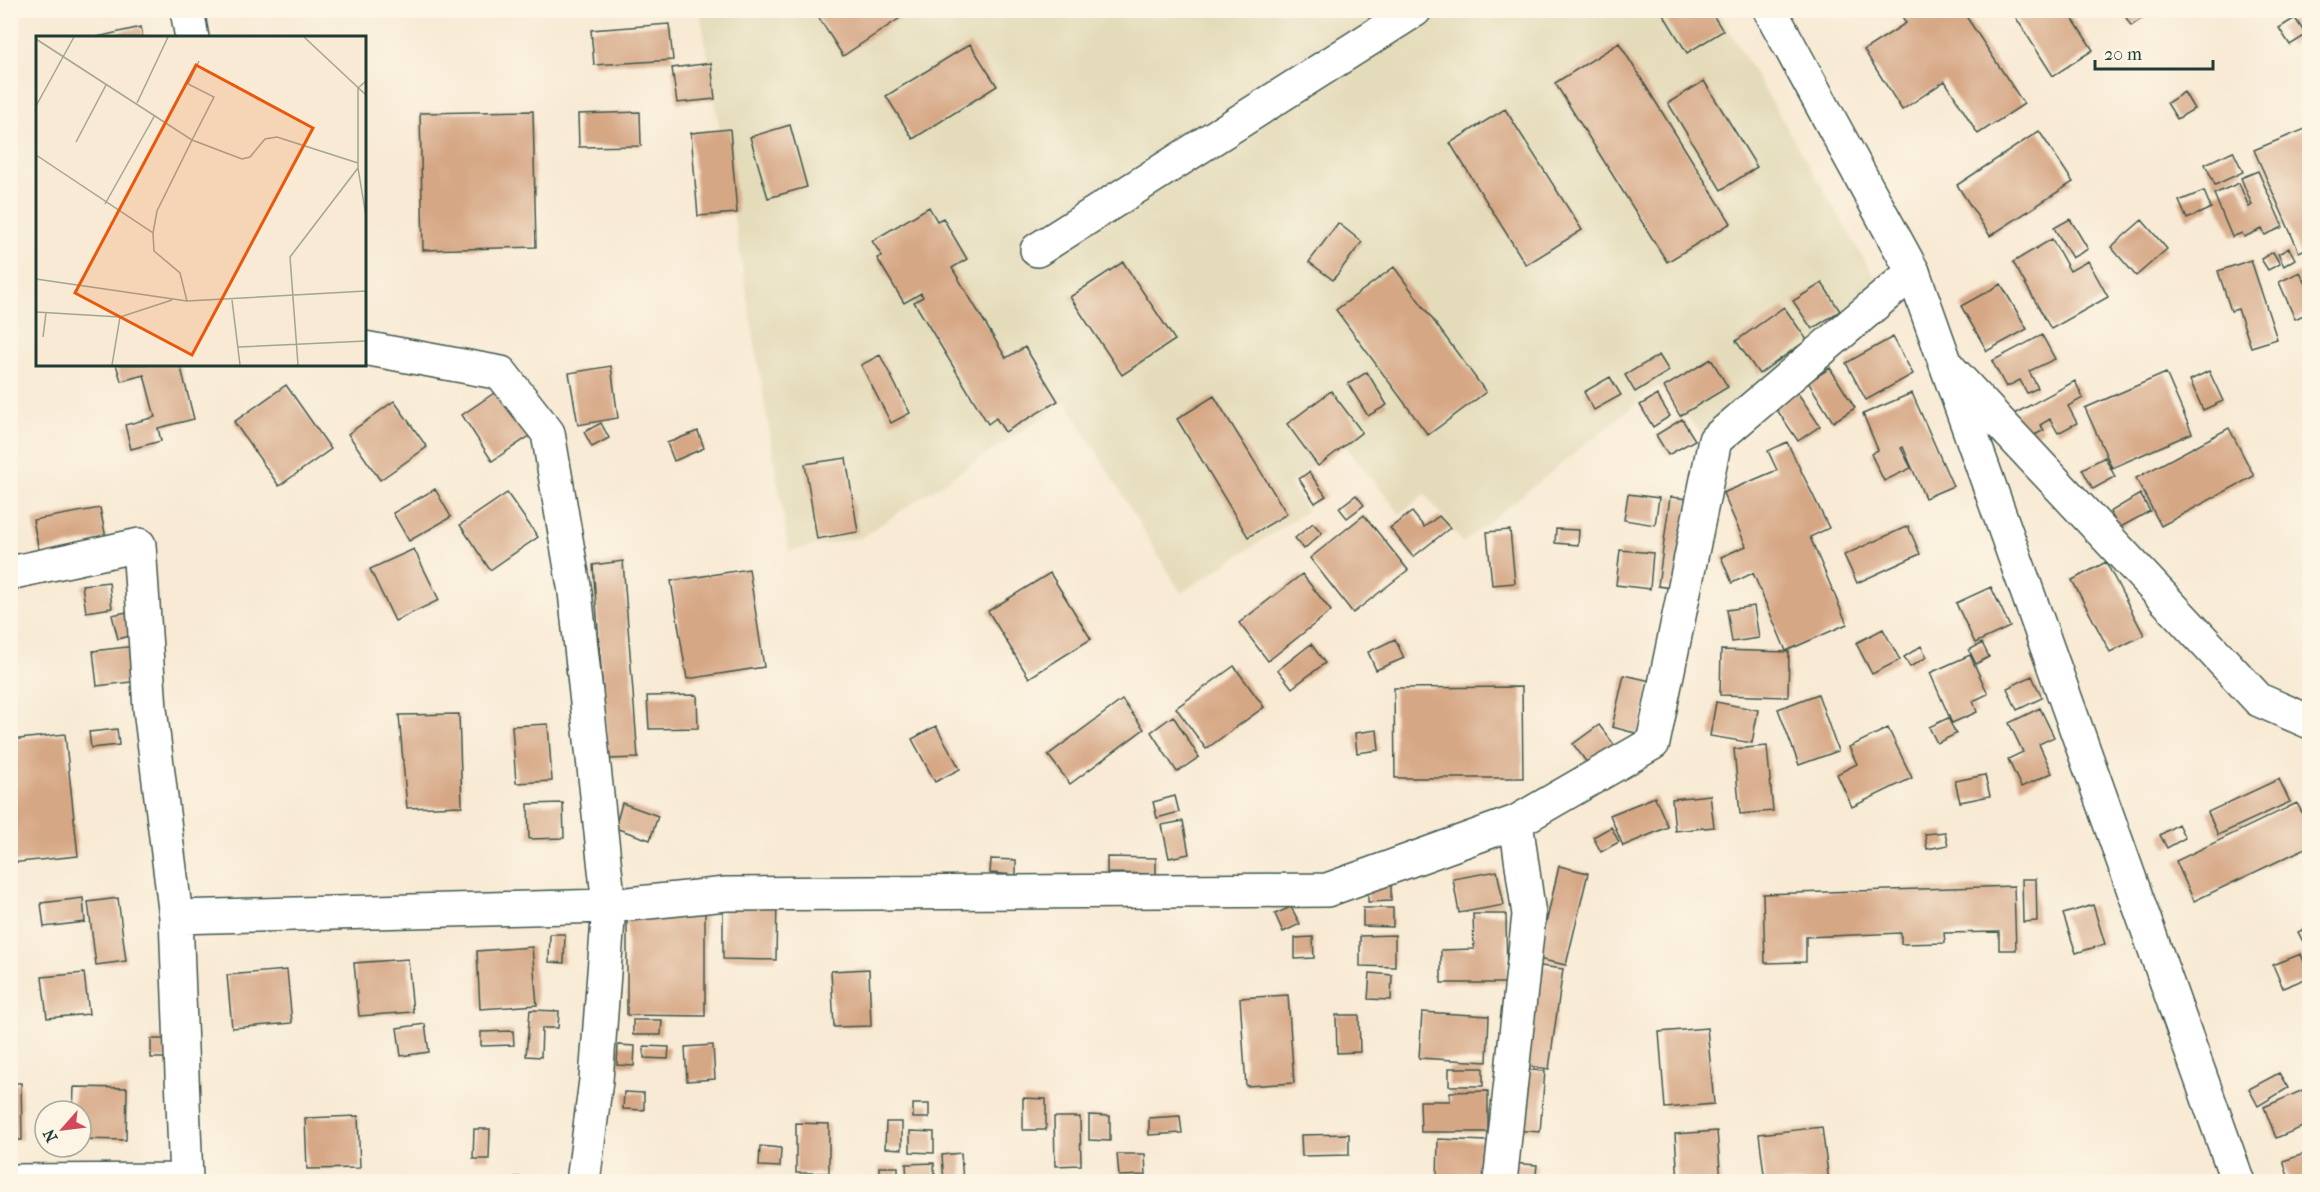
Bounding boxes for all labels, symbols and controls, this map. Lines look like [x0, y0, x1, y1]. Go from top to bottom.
scale bar [2095, 33, 2214, 71]
inset map [36, 36, 366, 366]
text: 20 m [2104, 44, 2142, 65]
north arrow [33, 1099, 93, 1159]
text: N [39, 1125, 61, 1146]

